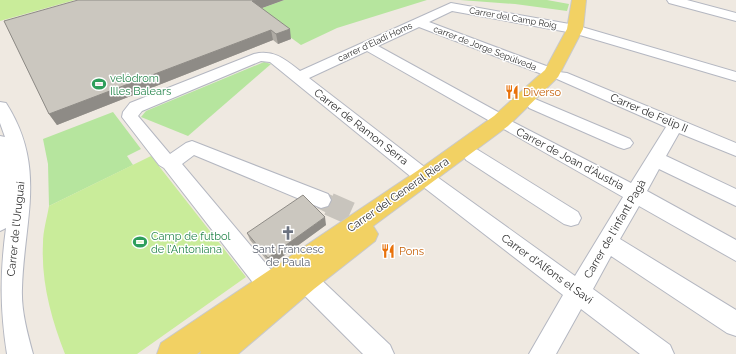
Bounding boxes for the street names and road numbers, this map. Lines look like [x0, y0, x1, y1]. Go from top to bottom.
street label: Carrer del Camp Roig [468, 5, 558, 31]
street label: carrer d'Eladi Homs [336, 20, 414, 64]
street label: carrer de Jorge Sepúlveda [432, 24, 538, 72]
street label: Carrer de Ramon Serra [311, 86, 411, 168]
street label: Carrer de Felip II [608, 91, 690, 135]
street label: Carrer de Joan d'Àustria [514, 124, 627, 193]
street label: Carrer del General Riera [345, 155, 451, 235]
street label: Carrer de l'infant Pagà [581, 177, 649, 281]
street label: Carrer de l'Uruguai [5, 181, 27, 277]
street label: Carrer d'Alfons el Savi [499, 231, 595, 307]

